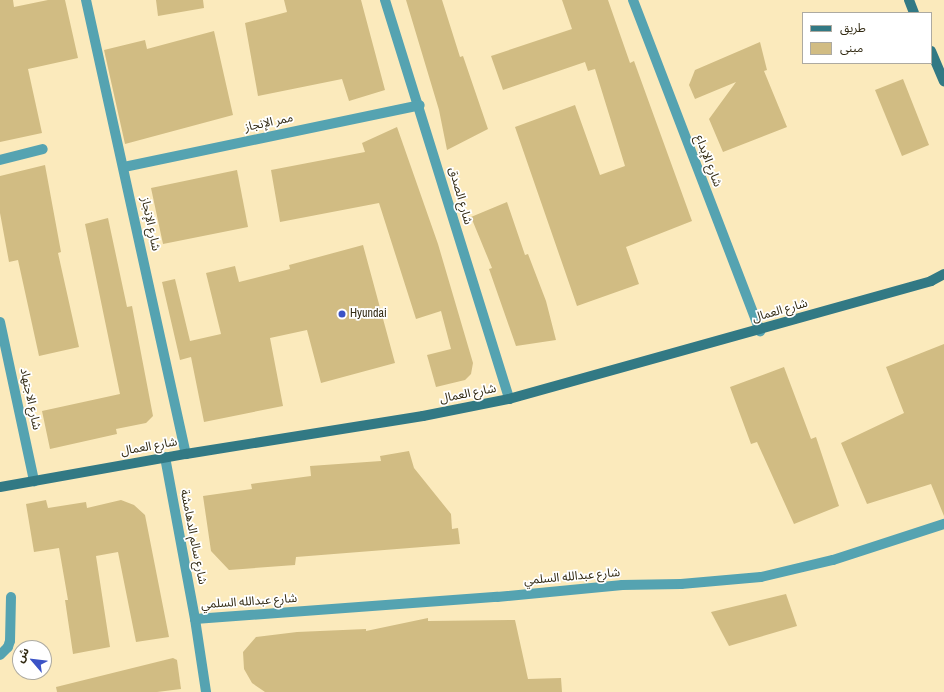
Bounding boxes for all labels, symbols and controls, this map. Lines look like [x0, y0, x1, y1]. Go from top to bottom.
legend [802, 12, 932, 64]
text: طريق [840, 20, 866, 36]
text: مبنى [840, 40, 863, 56]
street label: ممر الإنجاز [243, 111, 295, 135]
street label: شارع الإبداع [692, 133, 724, 189]
street label: شارع الصدق [445, 166, 475, 226]
street label: شارع الإنجاز [137, 196, 163, 252]
street label: شارع العمال [751, 296, 809, 326]
place label: Hyundai [350, 307, 387, 321]
marker: Hyundai [337, 309, 347, 319]
street label: شارع الاجتهاد [16, 367, 44, 431]
street label: شارع العمال [439, 381, 497, 407]
street label: شارع العمال [120, 435, 178, 459]
street label: شارع سالم الدهامشة [177, 488, 209, 586]
street label: شارع عبدالله السلمي [523, 566, 621, 588]
street label: شارع عبدالله السلمي [200, 591, 298, 613]
north arrow [12, 640, 52, 680]
text: ش [13, 645, 32, 665]

